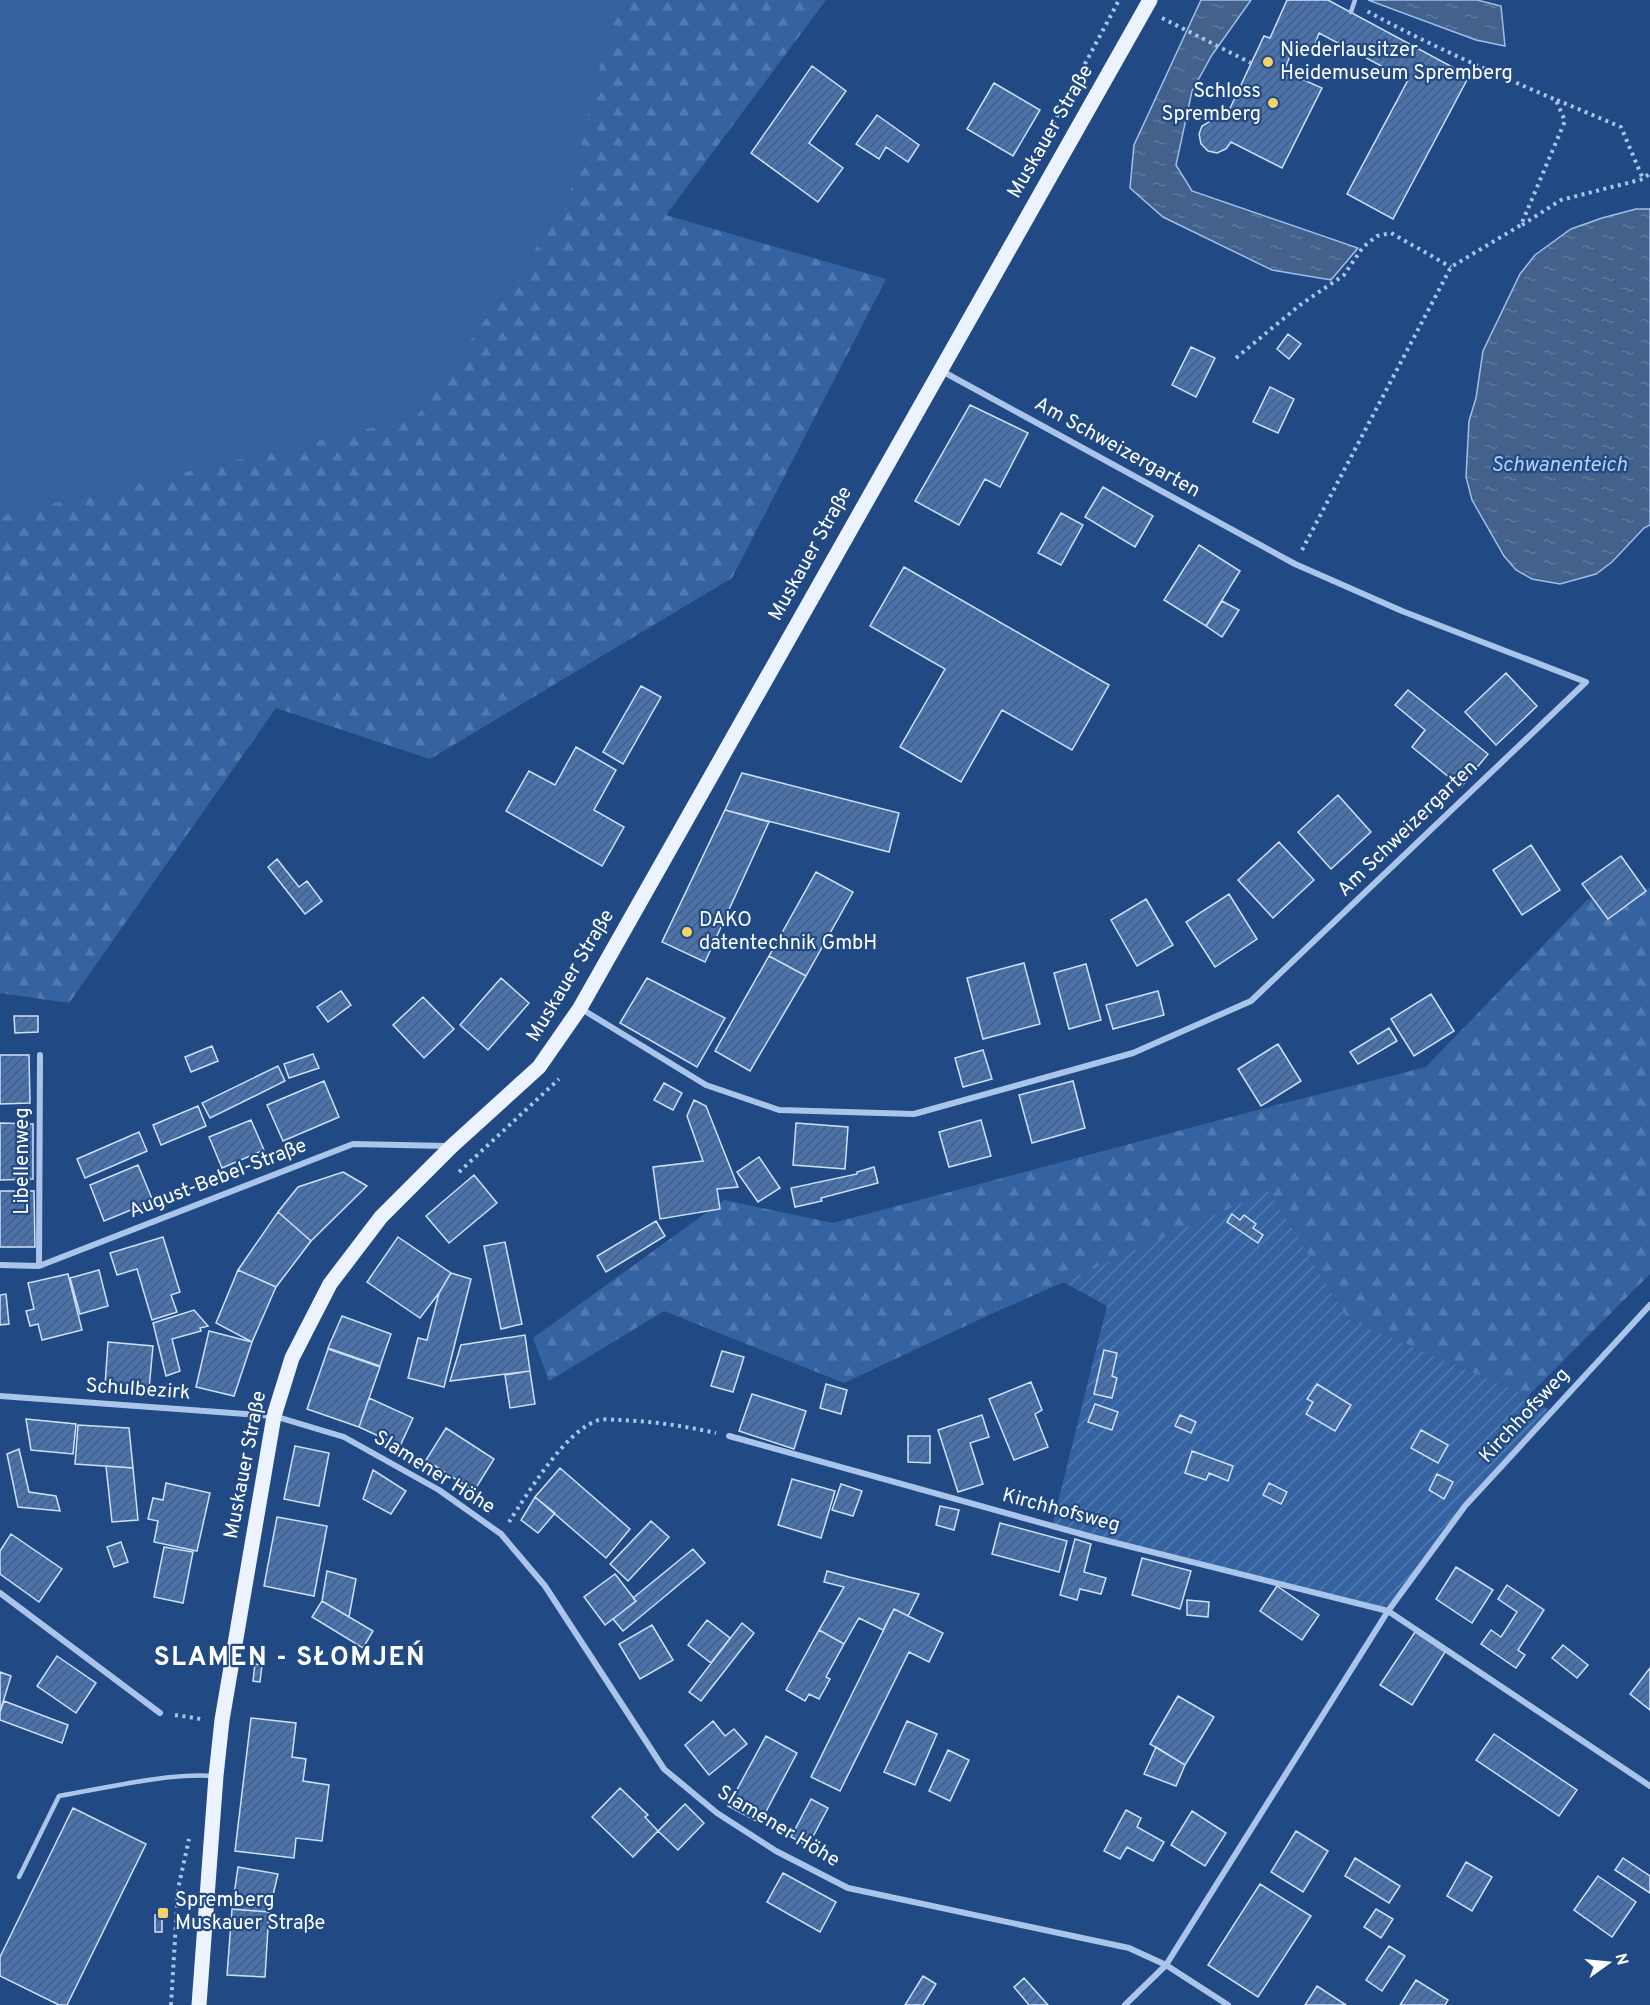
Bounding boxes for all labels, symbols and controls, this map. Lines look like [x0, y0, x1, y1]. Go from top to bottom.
place label: Niederlausitzer Heidemuseum Spremberg [1280, 38, 1513, 87]
marker: Niederlausitzer Heidemuseum Spremberg [1261, 55, 1275, 69]
street label: Muskauer Straße [1002, 60, 1100, 204]
place label: Schloss Spremberg [1162, 79, 1261, 128]
marker: Schloss Spremberg [1266, 96, 1280, 110]
street label: Am Schweizergarten [1029, 392, 1205, 504]
water label: Schwanenteich [1491, 452, 1628, 479]
street label: Muskauer Straße [763, 482, 859, 626]
street label: Am Schweizergarten [1332, 755, 1484, 903]
street label: Muskauer Straße [521, 905, 621, 1047]
place label: DAKO datentechnik GmbH [699, 908, 877, 957]
marker: DAKO datentechnik GmbH [680, 925, 694, 939]
street label: Libellenweg [10, 1107, 36, 1215]
street label: August-Bebel-Straße [125, 1133, 311, 1225]
street label: Kirchhofsweg [1474, 1363, 1576, 1469]
street label: Schulbezirk [85, 1373, 191, 1407]
street label: Muskauer Straße [219, 1389, 273, 1541]
street label: Slamener Höhe [368, 1425, 500, 1521]
street label: Kirchhofsweg [999, 1483, 1123, 1539]
district label: SLAMEN - SŁOMJEŃ [154, 1640, 426, 1675]
street label: Slamener Höhe [712, 1780, 844, 1874]
place label: Spremberg Muskauer Straße [175, 1888, 325, 1937]
marker: Spremberg Muskauer Straße [156, 1906, 170, 1920]
north arrow [1578, 1933, 1638, 1993]
text: N [1609, 1951, 1632, 1968]

